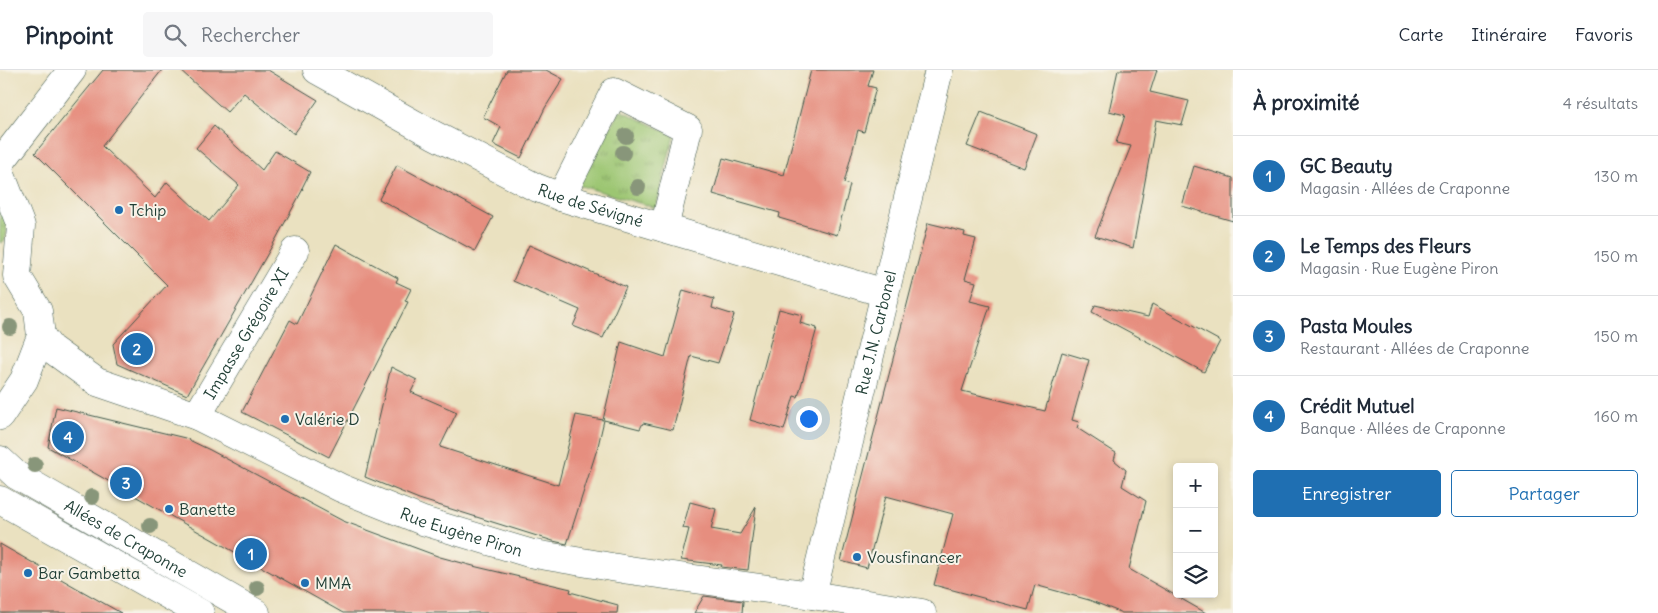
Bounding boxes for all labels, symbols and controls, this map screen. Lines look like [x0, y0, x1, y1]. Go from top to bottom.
search box [143, 12, 493, 57]
text: Pinpoint [25, 20, 113, 50]
icon: search [161, 21, 189, 49]
text: Rechercher [201, 23, 300, 47]
text: Carte [1398, 23, 1443, 46]
text: Itinéraire [1471, 23, 1547, 46]
text: Favoris [1575, 23, 1633, 46]
text: À proximité [1253, 89, 1360, 116]
text: 4 résultats [1563, 93, 1638, 113]
text: GC Beauty [1300, 154, 1392, 178]
text: 1 [1266, 166, 1272, 186]
text: 130 m [1594, 166, 1638, 186]
text: Magasin · Allées de Craponne [1300, 178, 1510, 198]
street label: Rue de Sévigné [535, 179, 646, 231]
place label: Tchip [129, 200, 166, 220]
marker: Tchip [113, 204, 125, 216]
text: Le Temps des Fleurs [1300, 234, 1471, 258]
text: 2 [1265, 246, 1273, 266]
text: 150 m [1594, 246, 1638, 266]
text: Magasin · Rue Eugène Piron [1300, 258, 1499, 278]
street label: Impasse Grégoire XI [199, 264, 293, 403]
street label: Rue J.N. Carbonel [851, 269, 900, 397]
text: Pasta Moules [1300, 314, 1412, 338]
text: 3 [1264, 326, 1274, 346]
text: 150 m [1594, 326, 1638, 346]
pin: 2 [121, 330, 153, 368]
text: Restaurant · Allées de Craponne [1300, 338, 1529, 358]
text: Crédit Mutuel [1300, 394, 1414, 418]
your location [796, 406, 822, 432]
text: 4 [1264, 406, 1274, 426]
text: 160 m [1594, 406, 1638, 426]
place label: Valérie D [295, 409, 360, 429]
marker: Valérie D [279, 413, 291, 425]
pin: 4 [52, 418, 84, 456]
text: Banque · Allées de Craponne [1300, 418, 1506, 438]
map controls [1173, 463, 1218, 598]
button: + [1173, 463, 1218, 508]
pin: 3 [110, 464, 142, 502]
button: Enregistrer [1253, 470, 1441, 517]
button: Partager [1451, 470, 1638, 517]
street label: Allées de Craponne [61, 495, 191, 582]
place label: Banette [179, 499, 236, 519]
marker: Banette [163, 503, 175, 515]
street label: Rue Eugène Piron [397, 503, 525, 561]
button: − [1173, 508, 1218, 553]
pin: 1 [235, 535, 267, 573]
place label: Vousfinancer [867, 547, 962, 567]
marker: Vousfinancer [851, 551, 863, 563]
button: layers [1173, 553, 1218, 598]
place label: Bar Gambetta [38, 563, 140, 583]
marker: Bar Gambetta [22, 567, 34, 579]
place label: MMA [315, 573, 351, 593]
marker: MMA [299, 577, 311, 589]

